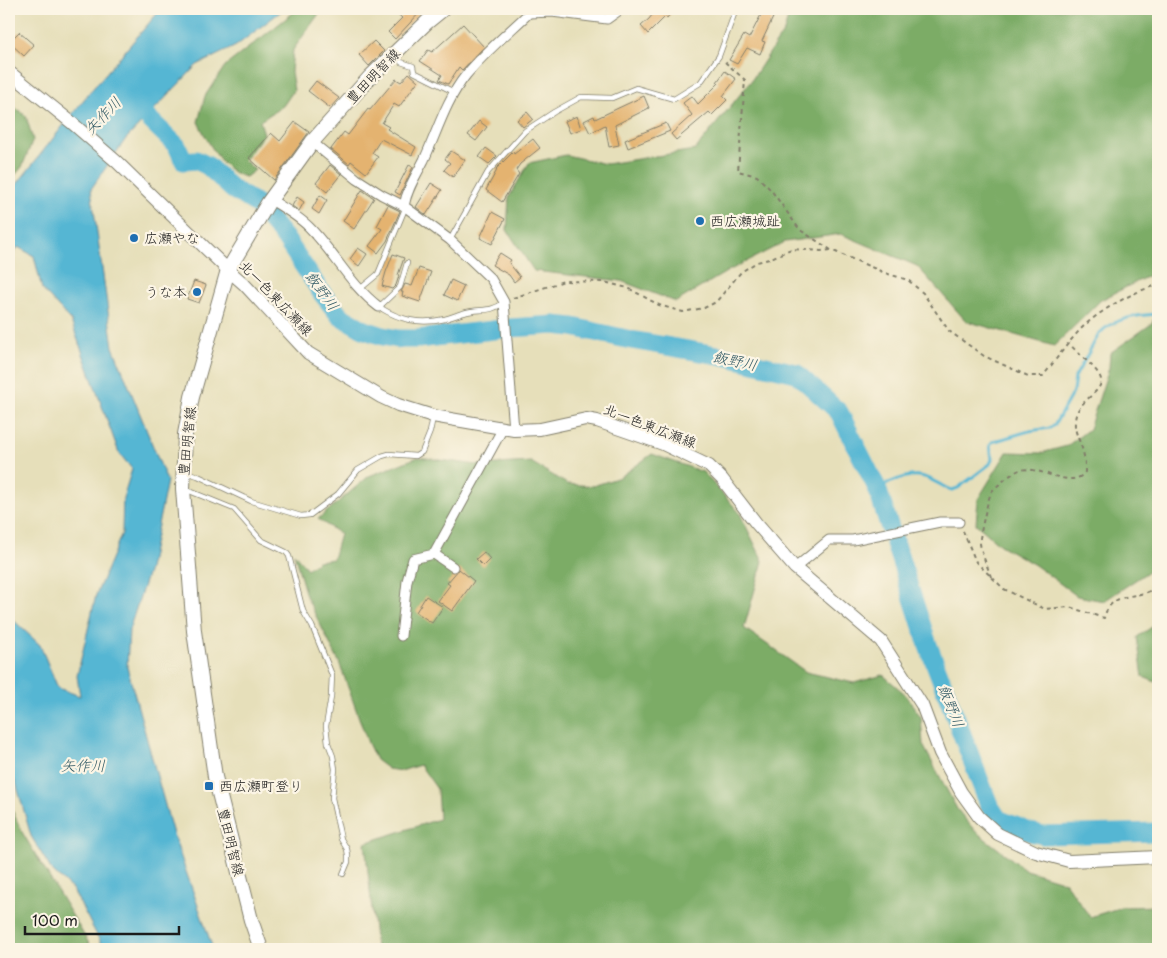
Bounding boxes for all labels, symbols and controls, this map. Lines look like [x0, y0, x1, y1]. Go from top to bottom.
street label: 豊田明智線 [341, 43, 405, 108]
water label: 矢作川 [78, 91, 126, 139]
place label: 西広瀬城趾 [710, 210, 780, 231]
marker: 西広瀬城趾 [694, 215, 706, 227]
place label: 広瀬やな [144, 227, 200, 248]
marker: 広瀬やな [128, 232, 140, 244]
street label: 北一色東広瀬線 [235, 255, 318, 340]
water label: 飯野川 [301, 265, 346, 315]
place label: うな本 [145, 281, 187, 302]
marker: うな本 [191, 286, 203, 298]
water label: 飯野川 [711, 344, 760, 375]
street label: 北一色東広瀬線 [601, 398, 700, 453]
street label: 豊田明智線 [172, 405, 201, 477]
water label: 飯野川 [934, 680, 971, 731]
water label: 矢作川 [60, 753, 106, 776]
place label: 西広瀬町登り [219, 775, 303, 796]
marker: 西広瀬町登り [203, 780, 215, 792]
street label: 豊田明智線 [213, 805, 250, 878]
scale bar [25, 903, 179, 935]
text: 100 m [32, 908, 78, 931]

